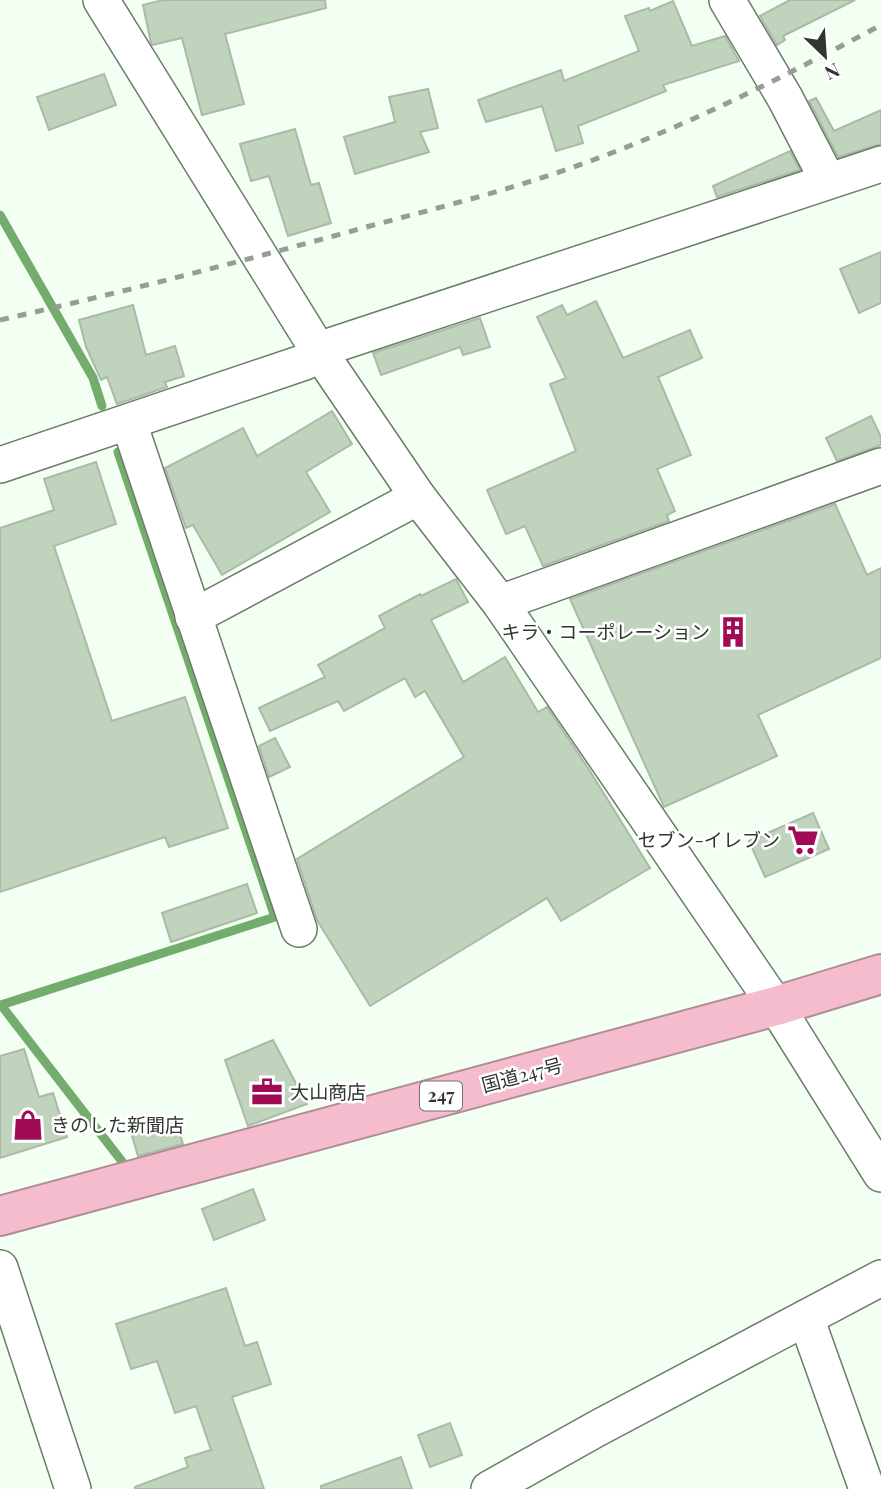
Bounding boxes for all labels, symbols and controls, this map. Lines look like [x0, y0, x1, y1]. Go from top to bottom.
north arrow [790, 21, 860, 91]
text: N [821, 58, 844, 87]
building icon: キラ・コーポレーション [716, 615, 750, 649]
place label: キラ・コーポレーション [501, 618, 710, 644]
supermarket icon: セブン-イレブン [786, 823, 820, 857]
place label: セブン-イレブン [638, 826, 780, 852]
street label: 国道247号 [478, 1051, 565, 1097]
office icon: 大山商店 [250, 1075, 284, 1109]
place label: 大山商店 [290, 1078, 366, 1104]
road number: 247 [420, 1082, 462, 1111]
shop icon: きのした新聞店 [11, 1108, 45, 1142]
place label: きのした新聞店 [51, 1111, 184, 1137]

